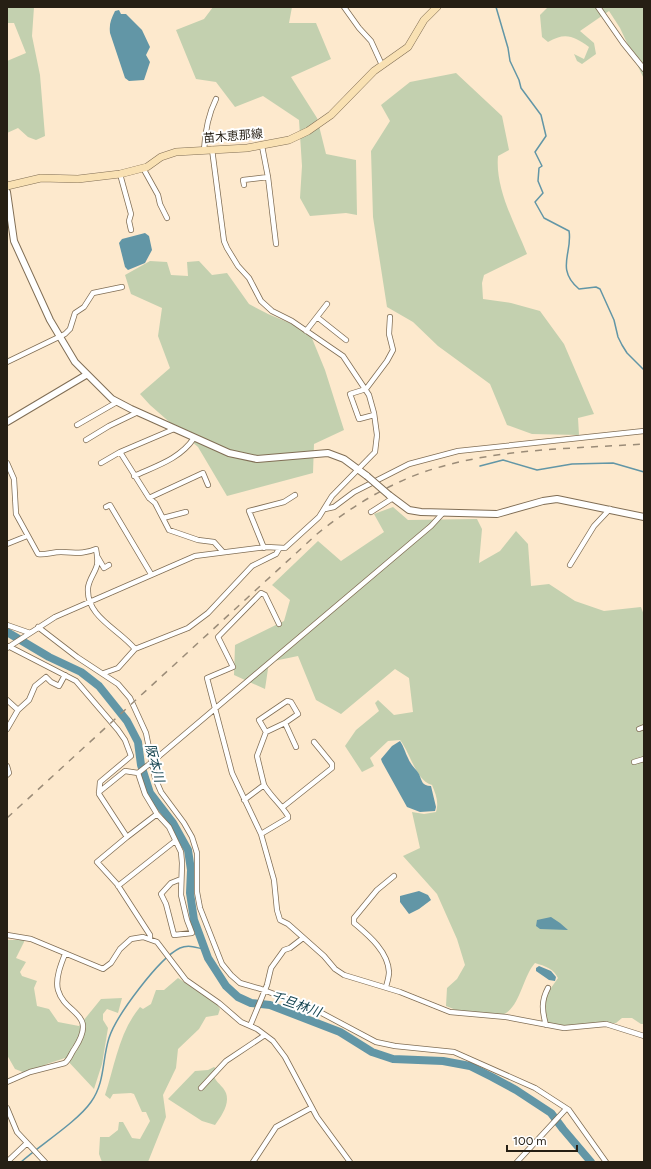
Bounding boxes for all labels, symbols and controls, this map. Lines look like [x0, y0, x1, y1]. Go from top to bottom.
street label: 苗木恵那線 [202, 126, 264, 146]
water label: 阪本川 [143, 742, 168, 786]
water label: 千旦林川 [269, 988, 325, 1020]
scale bar [507, 1127, 577, 1153]
text: 100 m [513, 1134, 547, 1148]

